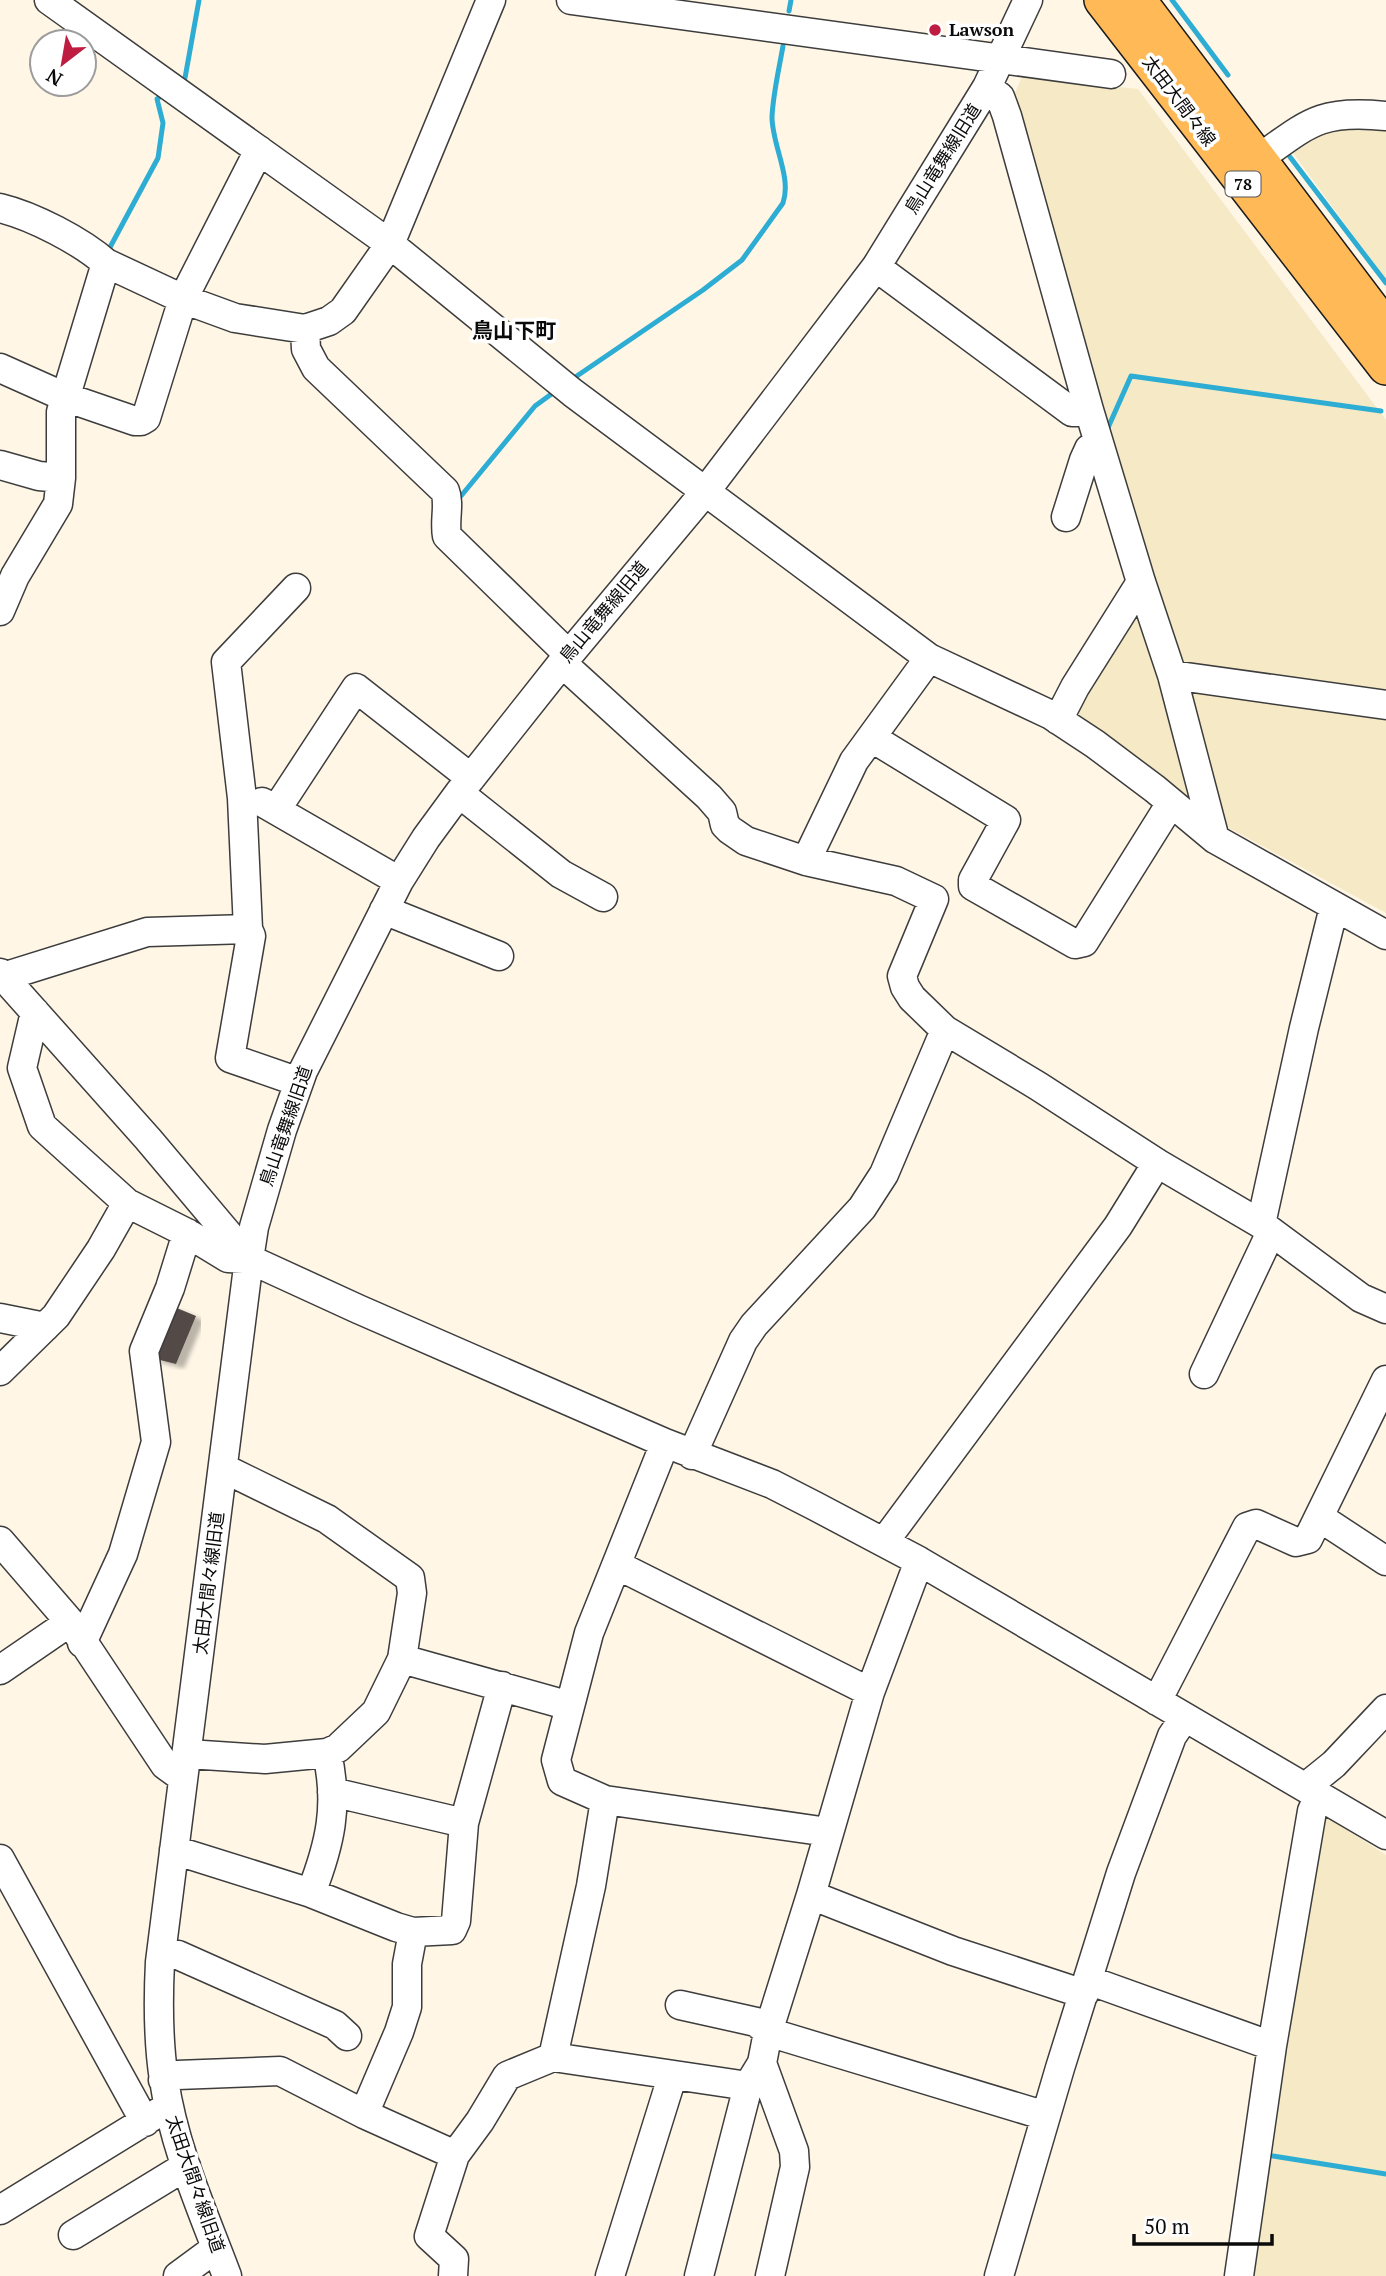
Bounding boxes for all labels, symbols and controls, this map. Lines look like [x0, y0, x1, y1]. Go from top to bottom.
place label: Lawson [949, 17, 1014, 41]
marker: Lawson [927, 22, 943, 38]
north arrow [28, 28, 98, 98]
street label: 太田大間々線 [1138, 50, 1222, 151]
text: N [41, 63, 67, 92]
street label: 鳥山竜舞線旧道 [899, 99, 986, 218]
road number: 78 [1226, 172, 1260, 196]
district label: 鳥山下町 [472, 316, 556, 344]
street label: 鳥山竜舞線旧道 [554, 555, 653, 667]
street label: 鳥山竜舞線旧道 [253, 1062, 317, 1189]
street label: 太田大間々線旧道 [187, 1510, 229, 1656]
street label: 太田大間々線旧道 [161, 2112, 231, 2256]
scale bar [1134, 2202, 1272, 2246]
text: 50 m [1144, 2212, 1190, 2240]

